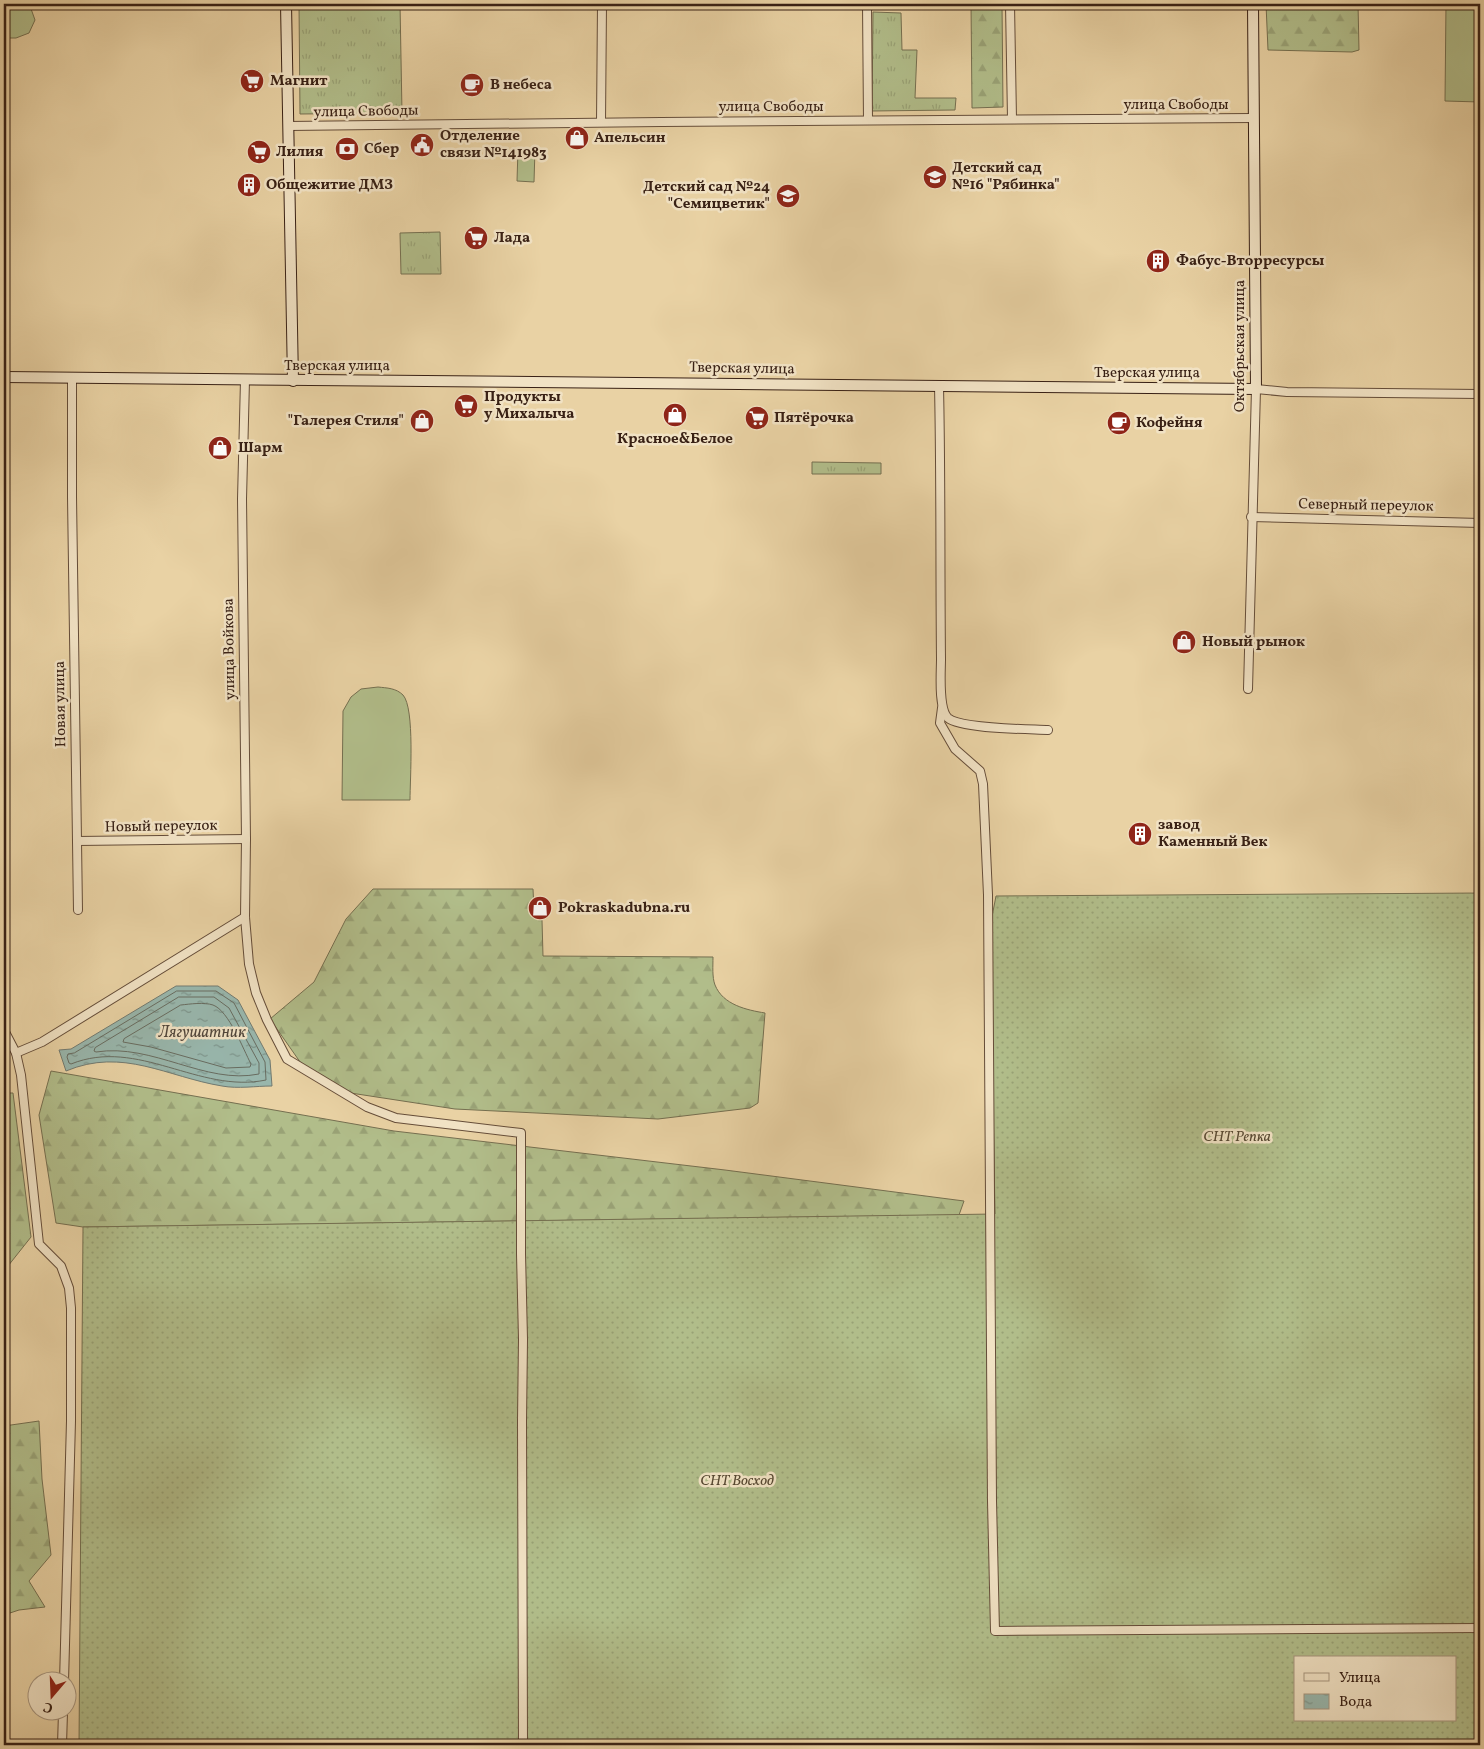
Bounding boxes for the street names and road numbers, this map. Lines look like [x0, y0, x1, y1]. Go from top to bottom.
street label: улица Свободы [1123, 95, 1229, 116]
street label: улица Свободы [718, 97, 824, 118]
street label: улица Свободы [313, 101, 419, 123]
street label: Октябрьская улица [1230, 280, 1251, 412]
street label: Тверская улица [284, 356, 390, 377]
street label: Тверская улица [689, 358, 795, 380]
street label: Тверская улица [1094, 363, 1200, 384]
street label: Северный переулок [1298, 494, 1434, 518]
street label: улица Войкова [219, 598, 241, 700]
street label: Новая улица [50, 661, 72, 747]
street label: Новый переулок [104, 816, 218, 838]

